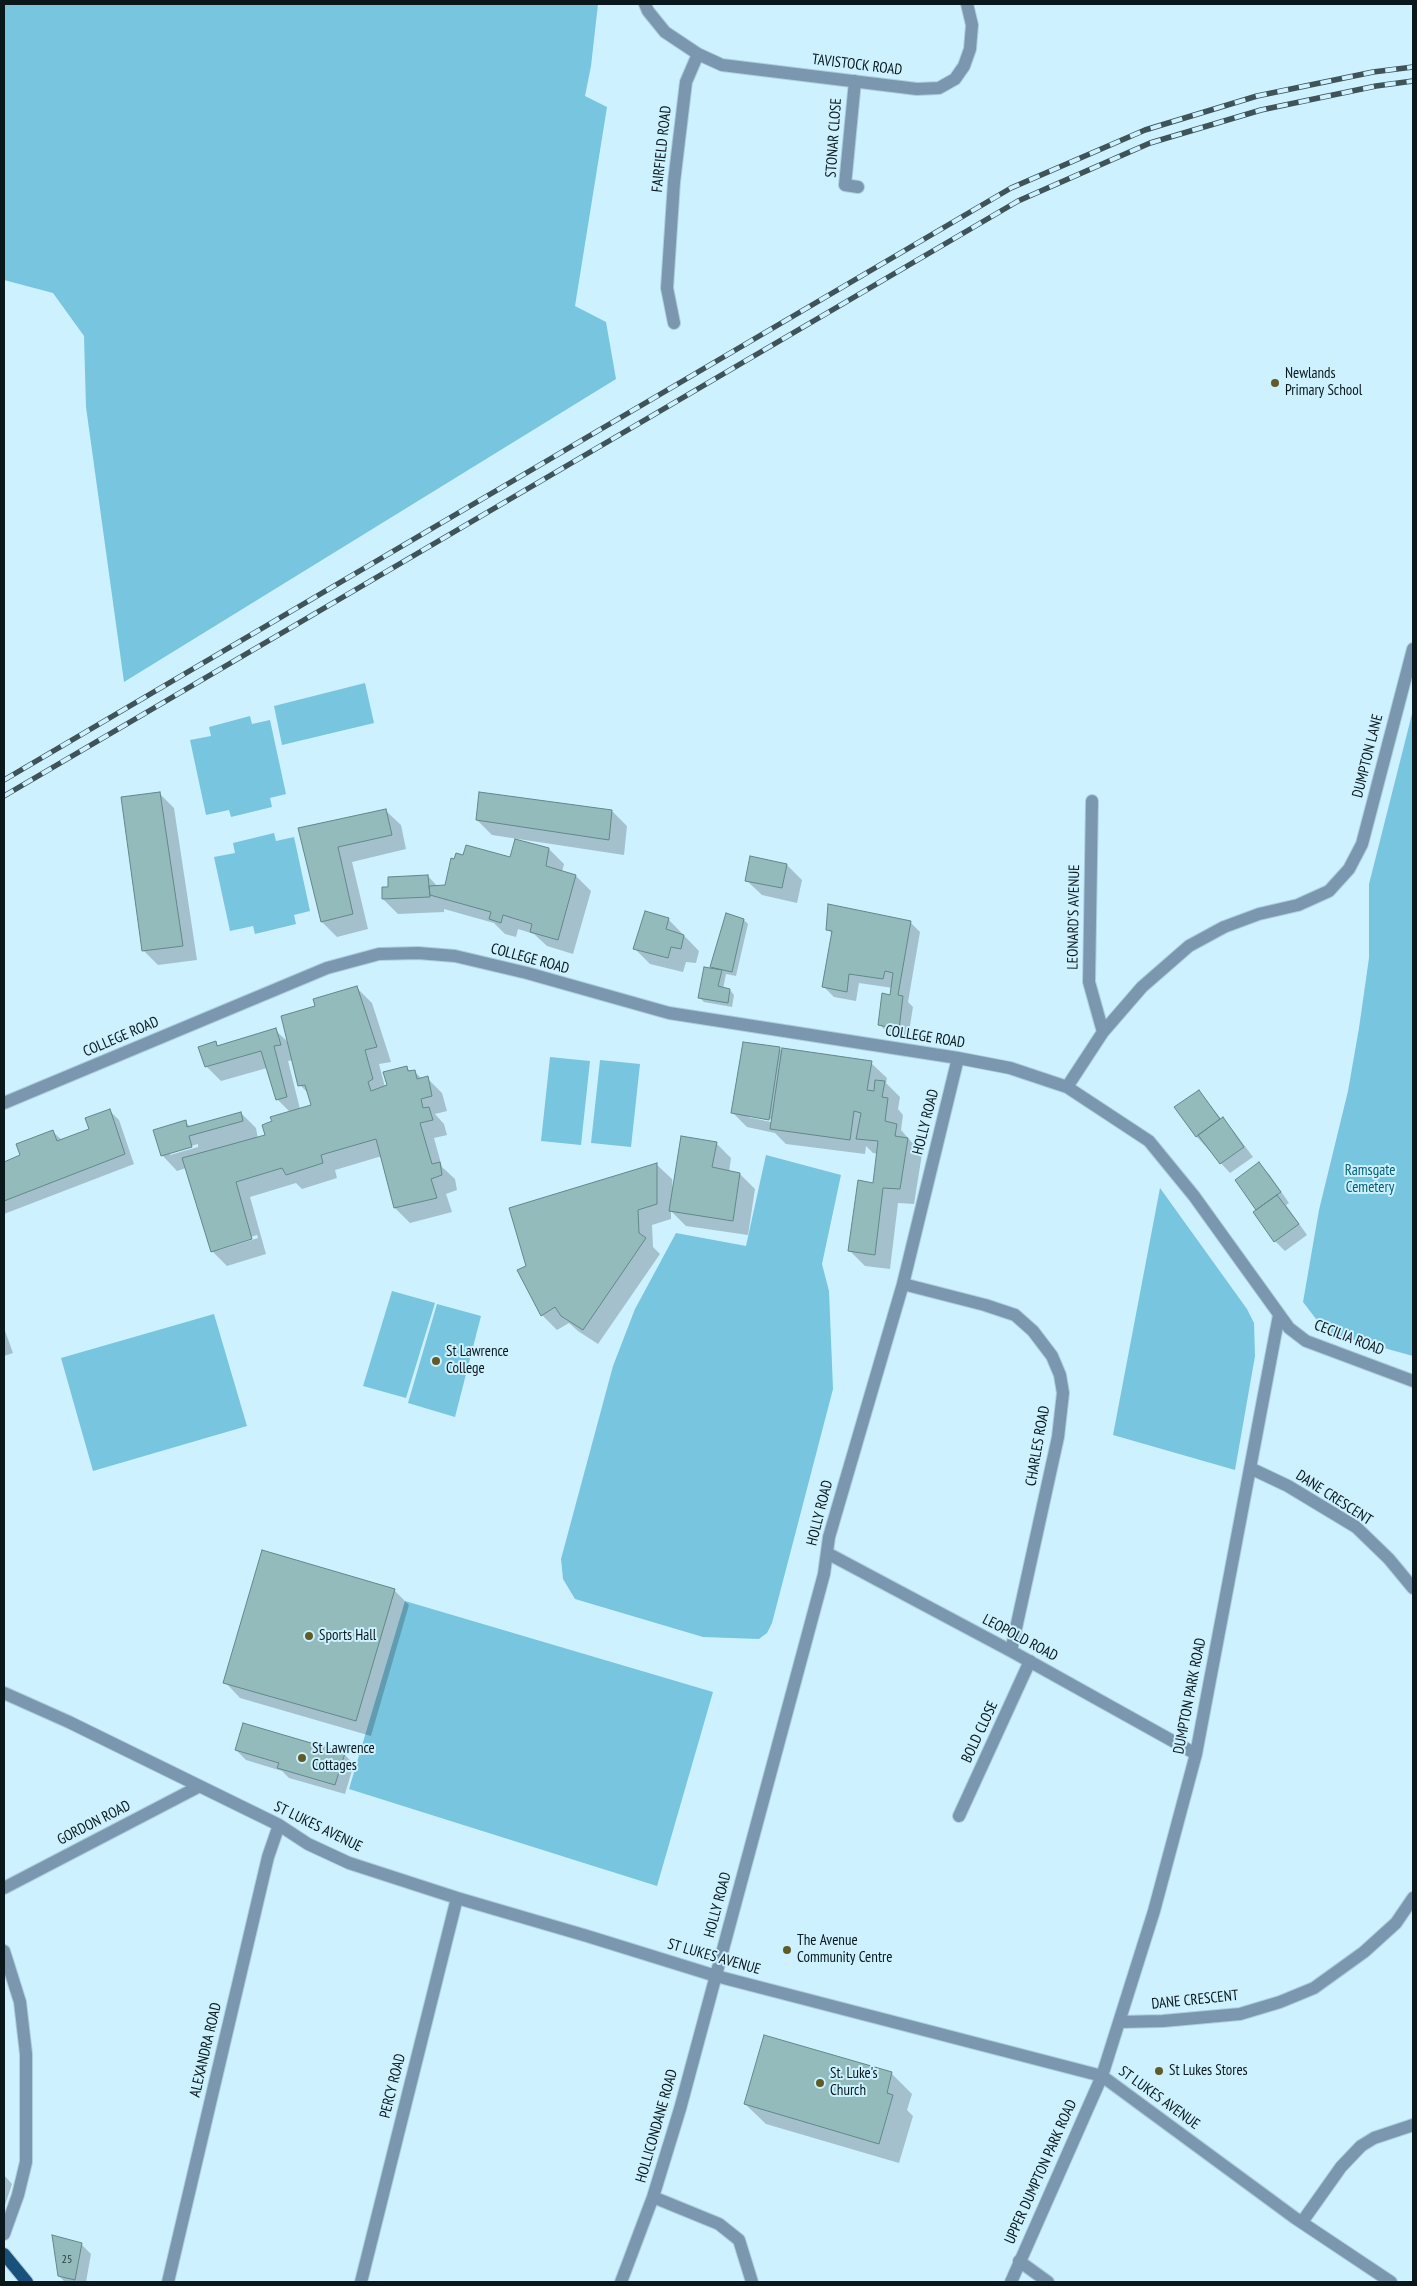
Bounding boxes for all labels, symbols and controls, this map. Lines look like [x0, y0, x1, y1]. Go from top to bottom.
street label: TAVISTOCK ROAD [811, 51, 903, 79]
street label: STONAR CLOSE [822, 98, 846, 178]
street label: FAIRFIELD ROAD [648, 105, 676, 193]
place label: Newlands Primary School [1285, 365, 1362, 400]
marker: Newlands Primary School [1269, 377, 1281, 389]
street label: DUMPTON LANE [1349, 712, 1387, 800]
street label: LEONARD'S AVENUE [1064, 864, 1084, 970]
street label: COLLEGE ROAD [489, 940, 571, 978]
street label: COLLEGE ROAD [81, 1013, 161, 1061]
street label: COLLEGE ROAD [884, 1022, 966, 1052]
street label: HOLLY ROAD [909, 1087, 943, 1157]
park label: Ramsgate Cemetery [1345, 1162, 1395, 1197]
street label: CECILIA ROAD [1312, 1316, 1386, 1360]
place label: St Lawrence College [446, 1343, 509, 1378]
marker: St Lawrence College [430, 1355, 442, 1367]
street label: CHARLES ROAD [1022, 1404, 1054, 1488]
street label: DANE CRESCENT [1292, 1467, 1376, 1529]
street label: HOLLY ROAD [803, 1478, 837, 1548]
street label: LEOPOLD ROAD [979, 1611, 1061, 1665]
place label: Sports Hall [319, 1627, 376, 1645]
marker: Sports Hall [303, 1630, 315, 1642]
street label: DUMPTON PARK ROAD [1170, 1636, 1210, 1756]
street label: BOLD CLOSE [958, 1698, 1002, 1766]
place label: St Lawrence Cottages [312, 1740, 375, 1775]
marker: St Lawrence Cottages [296, 1752, 308, 1764]
street label: GORDON ROAD [54, 1797, 134, 1849]
street label: ST LUKES AVENUE [271, 1798, 365, 1856]
street label: HOLLY ROAD [701, 1870, 735, 1940]
place label: The Avenue Community Centre [797, 1932, 892, 1967]
street label: ST LUKES AVENUE [665, 1935, 763, 1979]
marker: The Avenue Community Centre [781, 1944, 793, 1956]
street label: DANE CRESCENT [1151, 1986, 1239, 2014]
street label: ALEXANDRA ROAD [186, 2001, 226, 2099]
street label: PERCY ROAD [376, 2052, 410, 2120]
place label: St Lukes Stores [1169, 2062, 1248, 2080]
street label: ST LUKES AVENUE [1115, 2063, 1203, 2133]
place label: St. Luke's Church [830, 2065, 878, 2100]
marker: St Lukes Stores [1153, 2065, 1165, 2077]
street label: HOLLICONDANE ROAD [632, 2067, 682, 2185]
marker: St. Luke's Church [814, 2077, 826, 2089]
street label: UPPER DUMPTON PARK ROAD [1001, 2097, 1081, 2247]
house number: 25 [62, 2253, 72, 2267]

